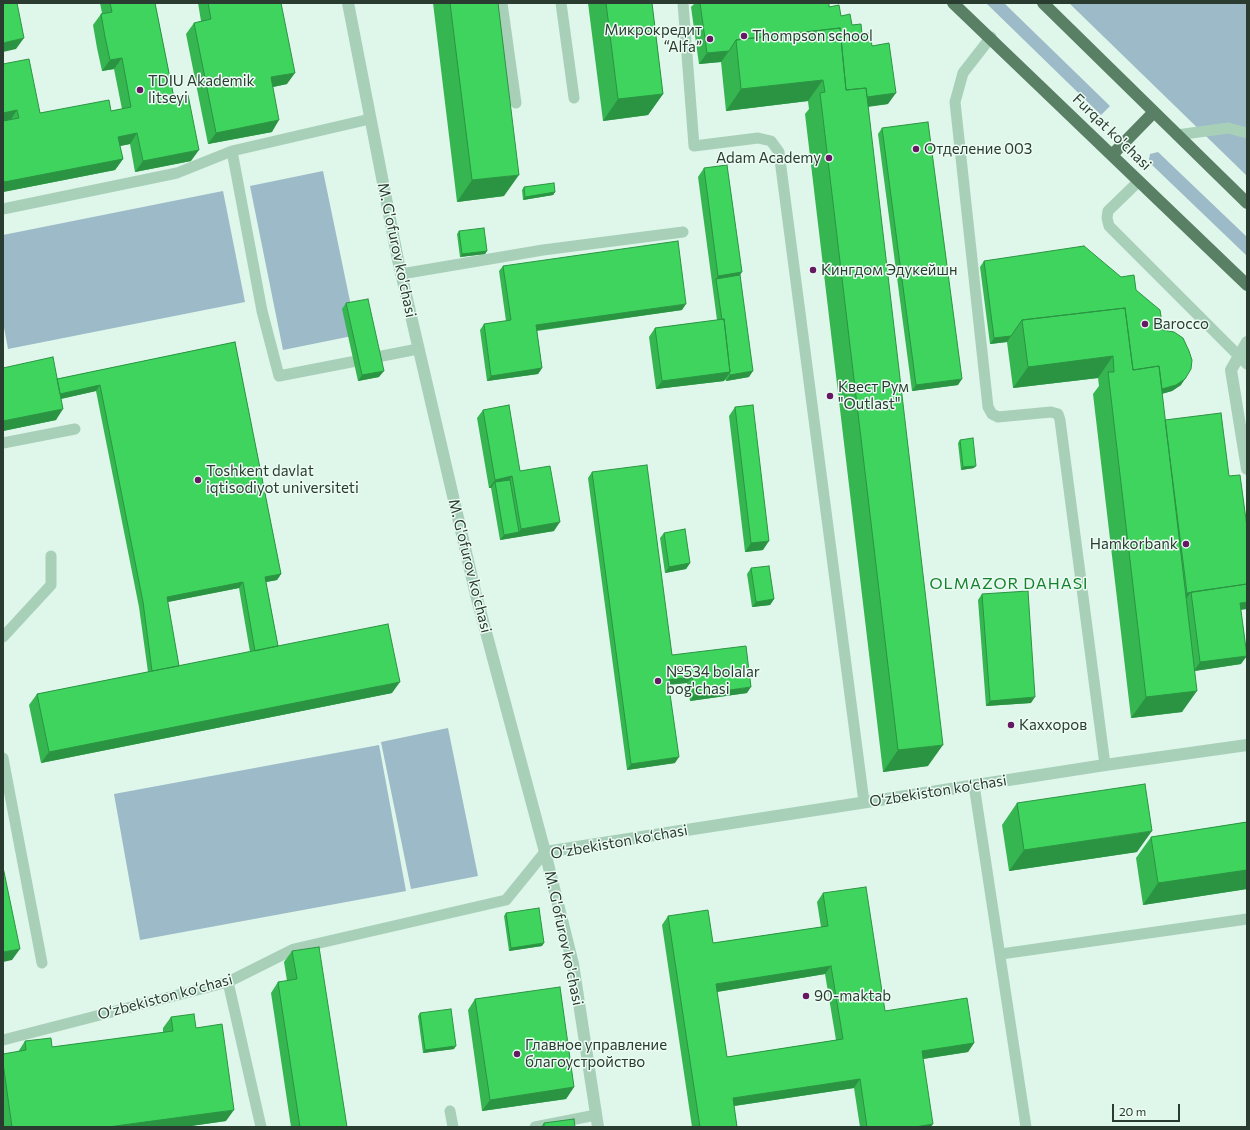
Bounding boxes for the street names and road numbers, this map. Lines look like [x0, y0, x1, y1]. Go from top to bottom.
street label: Furqat ko'chasi [1069, 90, 1155, 174]
street label: M. G'ofurov ko'chasi [374, 181, 420, 319]
street label: M. G'ofurov ko'chasi [445, 497, 495, 635]
street label: O‘zbekiston ko‘chasi [868, 771, 1008, 811]
street label: O‘zbekiston ko‘chasi [549, 821, 689, 863]
street label: M. G'ofurov ko'chasi [541, 869, 587, 1007]
street label: O‘zbekiston ko‘chasi [96, 970, 234, 1024]

